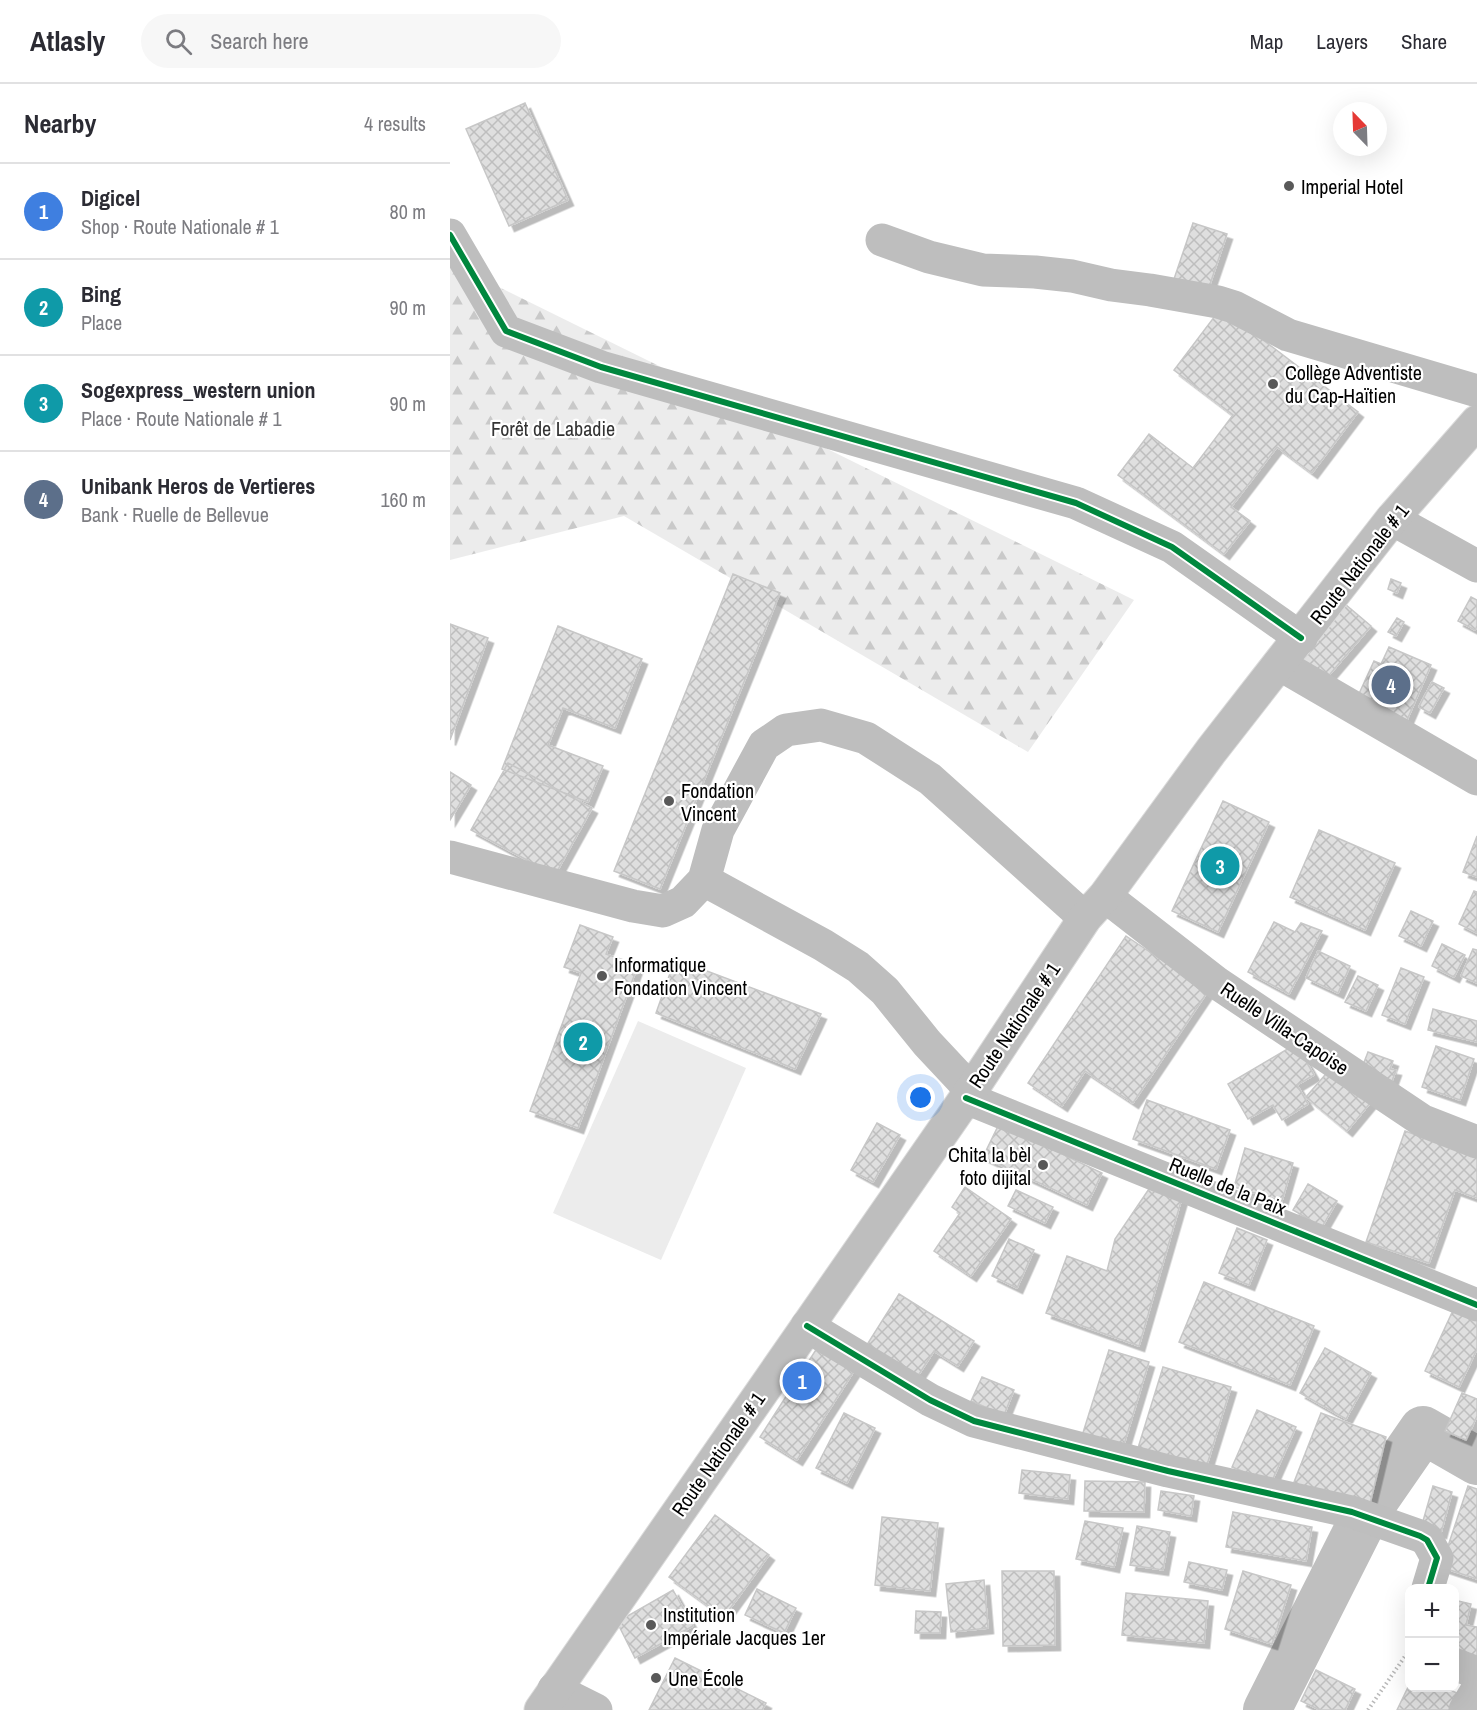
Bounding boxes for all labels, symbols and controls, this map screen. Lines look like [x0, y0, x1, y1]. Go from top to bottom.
search box [141, 14, 561, 68]
text: Atlasly [30, 22, 105, 60]
icon: search [162, 25, 195, 58]
text: Search here [210, 26, 309, 56]
text: Map [1250, 27, 1283, 56]
text: Layers [1316, 27, 1368, 56]
text: Share [1401, 27, 1447, 56]
north arrow [1333, 102, 1387, 156]
text: Nearby [24, 106, 96, 141]
text: 4 results [364, 110, 426, 137]
place label: Imperial Hotel [1301, 173, 1403, 200]
marker: Imperial Hotel [1282, 179, 1296, 193]
text: Digicel [81, 183, 140, 213]
text: 1 [39, 198, 48, 225]
text: 80 m [390, 198, 426, 225]
text: Shop · Route Nationale # 1 [81, 213, 279, 240]
text: Bing [81, 279, 121, 309]
text: 2 [39, 294, 48, 321]
text: 90 m [390, 294, 426, 321]
text: Place [81, 309, 122, 336]
place label: Collège Adventiste du Cap-Haïtien [1285, 359, 1422, 409]
text: Sogexpress_western union [81, 375, 316, 405]
marker: Collège Adventiste du Cap-Haïtien [1266, 377, 1280, 391]
text: 3 [39, 390, 48, 417]
text: 90 m [390, 390, 426, 417]
text: Place · Route Nationale # 1 [81, 405, 282, 432]
park label: Forêt de Labadie [491, 415, 615, 442]
text: Unibank Heros de Vertieres [81, 471, 315, 501]
text: 4 [39, 486, 48, 513]
text: 160 m [380, 486, 426, 513]
street label: Route Nationale # 1 [1303, 498, 1415, 630]
text: Bank · Ruelle de Bellevue [81, 501, 269, 528]
pin: 4 [1372, 662, 1410, 708]
place label: Fondation Vincent [681, 777, 754, 827]
marker: Fondation Vincent [662, 794, 676, 808]
pin: 3 [1200, 844, 1240, 888]
place label: Informatique Fondation Vincent [614, 951, 747, 1001]
street label: Route Nationale # 1 [962, 957, 1066, 1093]
marker: Informatique Fondation Vincent [595, 969, 609, 983]
street label: Ruelle Villa-Capoise [1216, 975, 1354, 1081]
pin: 2 [564, 1020, 602, 1064]
your location [906, 1083, 935, 1112]
place label: Chita la bèl foto dijital [948, 1141, 1031, 1191]
street label: Ruelle de la Paix [1165, 1150, 1291, 1222]
marker: Chita la bèl foto dijital [1036, 1158, 1050, 1172]
pin: 1 [782, 1358, 822, 1404]
street label: Route Nationale # 1 [665, 1387, 771, 1521]
map controls [1405, 1584, 1459, 1692]
button: + [1405, 1584, 1459, 1638]
place label: Institution Impériale Jacques 1er [663, 1601, 826, 1651]
marker: Institution Impériale Jacques 1er [644, 1618, 658, 1632]
button: − [1405, 1638, 1459, 1692]
place label: Une École [668, 1665, 744, 1692]
marker: Une École [649, 1671, 663, 1685]

